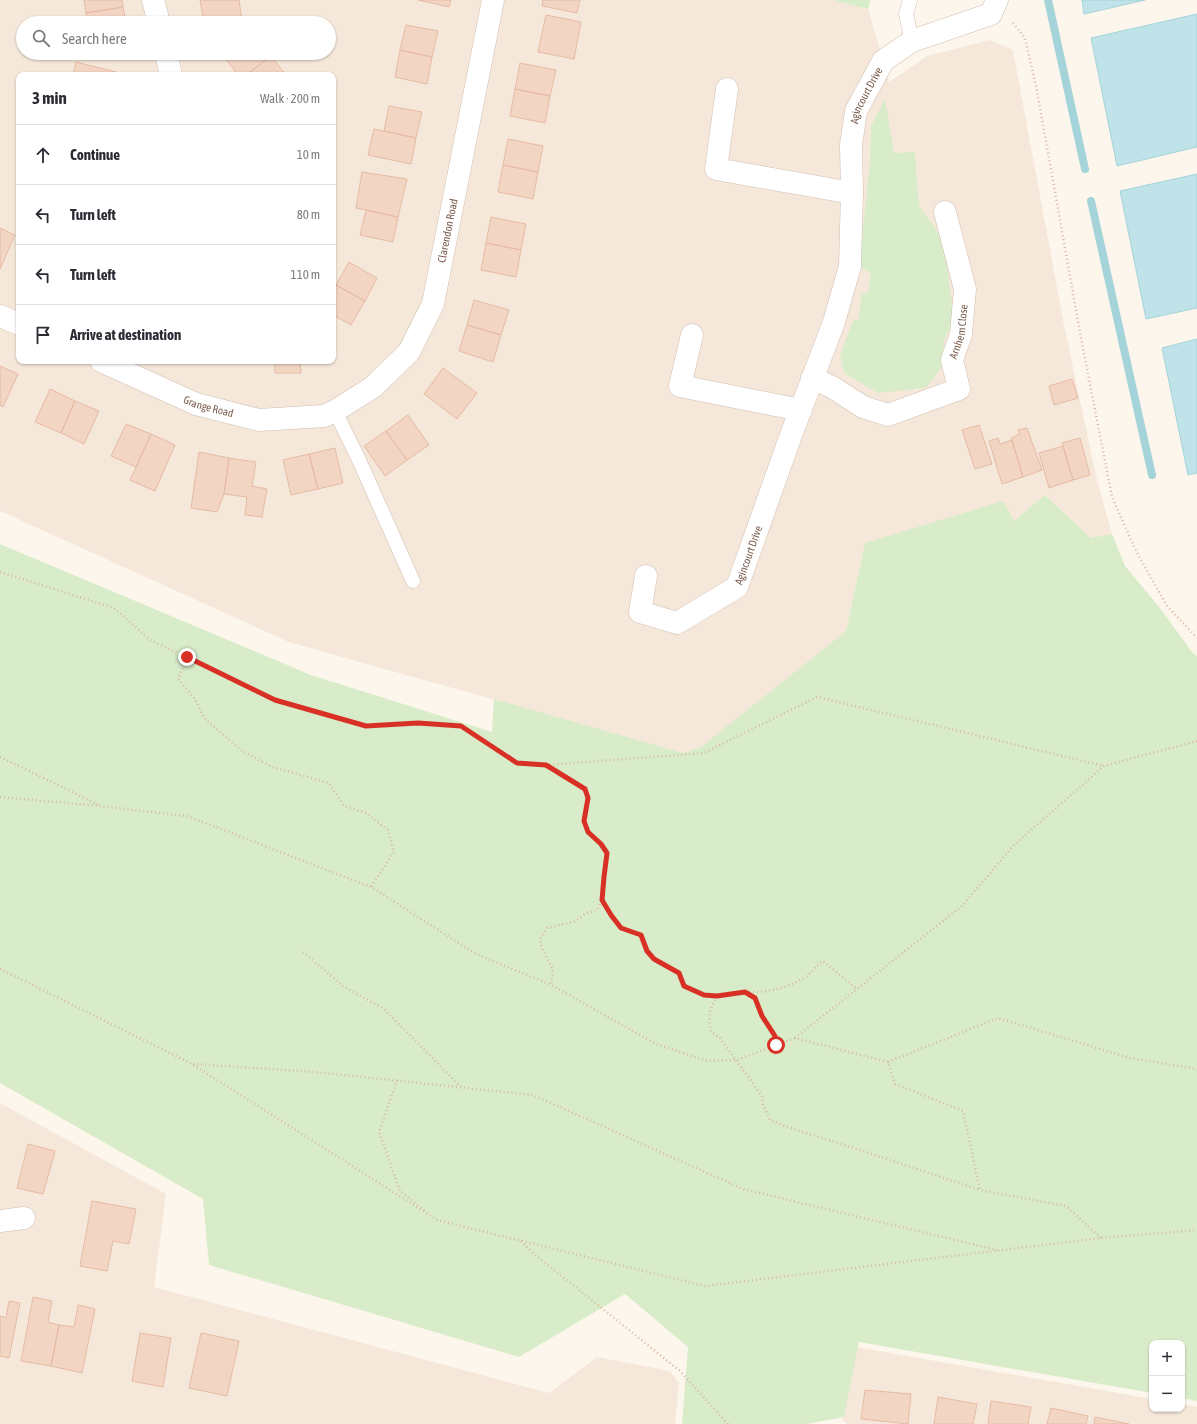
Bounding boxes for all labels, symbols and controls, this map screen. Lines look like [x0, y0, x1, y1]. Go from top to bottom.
search box [16, 16, 336, 60]
icon: search [30, 27, 52, 49]
text: Search here [62, 30, 127, 47]
street label: Agincourt Drive [848, 65, 885, 125]
text: 3 min [32, 88, 67, 108]
text: Walk · 200 m [260, 91, 320, 106]
icon: ahead [32, 144, 54, 166]
text: Continue [70, 146, 120, 163]
text: 10 m [297, 147, 320, 162]
street label: Clarendon Road [435, 198, 460, 264]
icon: left [32, 204, 54, 226]
text: Turn left [70, 206, 116, 223]
text: 80 m [297, 207, 320, 222]
icon: left [32, 264, 54, 286]
text: Turn left [70, 266, 116, 283]
text: 110 m [291, 267, 320, 282]
street label: Arnhem Close [947, 304, 970, 360]
icon: arrive [32, 324, 54, 346]
text: Arrive at destination [70, 326, 181, 343]
street label: Grange Road [182, 393, 235, 419]
street label: Agincourt Drive [732, 524, 764, 586]
route end [178, 648, 196, 666]
route start [767, 1036, 785, 1054]
map controls [1149, 1340, 1185, 1412]
button: + [1149, 1340, 1185, 1376]
button: − [1149, 1376, 1185, 1412]

